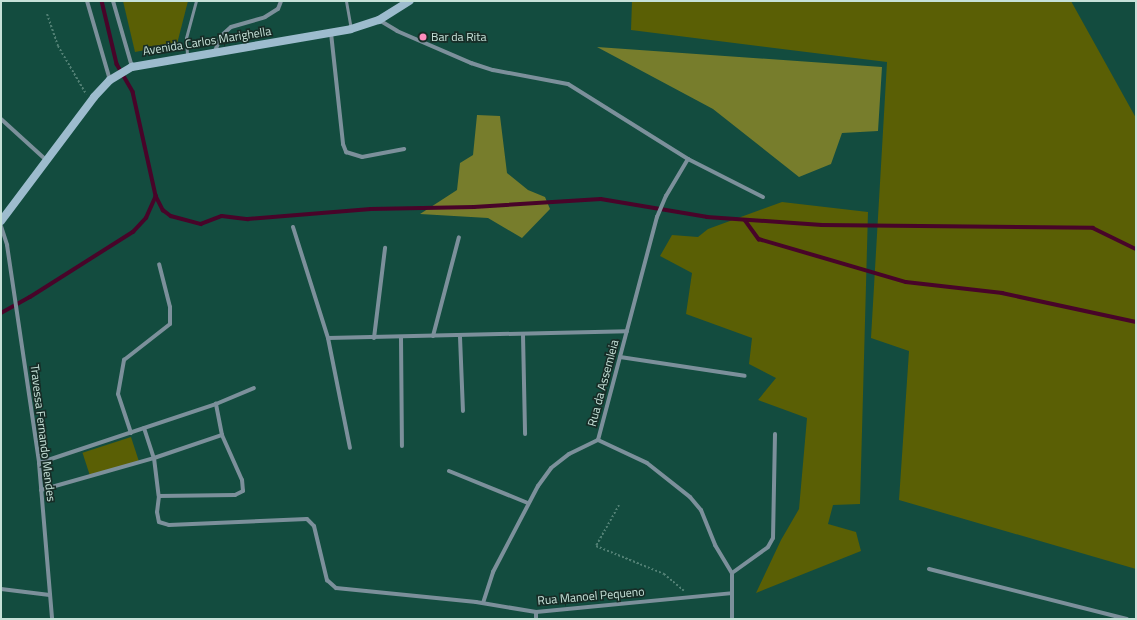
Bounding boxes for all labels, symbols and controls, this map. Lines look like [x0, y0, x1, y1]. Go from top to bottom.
street label: Avenida Carlos Marighella [142, 24, 272, 58]
place label: Bar da Rita [431, 30, 486, 44]
marker: Bar da Rita [418, 32, 428, 42]
street label: Rua da Assemleia [584, 338, 622, 428]
street label: Travessa Fernando Mendes [27, 364, 59, 502]
street label: Rua Manoel Pequeno [537, 584, 645, 608]

